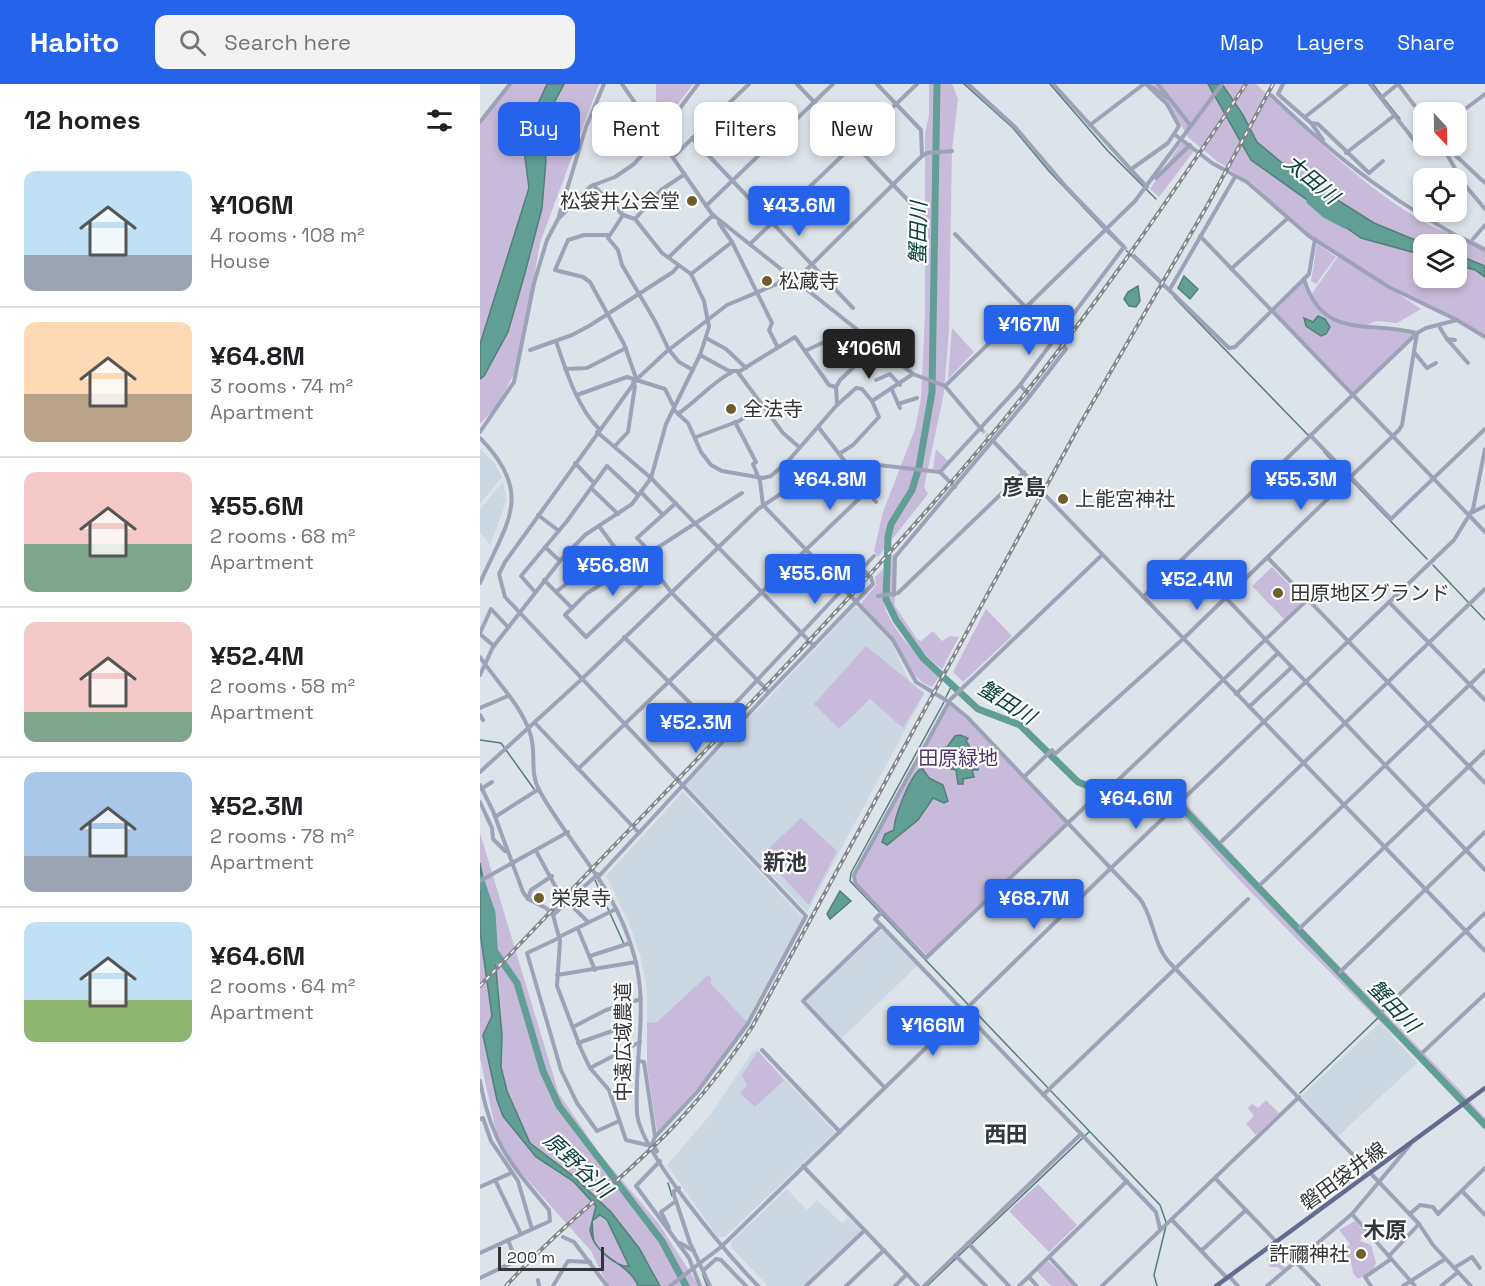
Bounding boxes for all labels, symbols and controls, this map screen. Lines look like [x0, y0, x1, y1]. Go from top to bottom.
search box [155, 15, 575, 69]
text: Habito [30, 24, 119, 60]
icon: search [176, 26, 209, 59]
text: Search here [224, 28, 351, 56]
text: Map [1220, 29, 1264, 56]
text: Layers [1297, 29, 1364, 56]
text: Share [1397, 29, 1455, 56]
chip: Buy [498, 102, 580, 156]
chip: Rent [592, 102, 682, 156]
chip: Filters [694, 102, 798, 156]
chip: New [810, 102, 895, 156]
north arrow [1413, 102, 1467, 156]
map controls [1413, 102, 1467, 288]
text: 12 homes [24, 103, 141, 137]
icon: filters [423, 104, 456, 137]
water label: 太田川 [1279, 148, 1346, 211]
button: locate [1413, 168, 1467, 222]
pin: ¥43.6M [750, 186, 848, 237]
text: ¥106M [210, 188, 294, 222]
place label: 松袋井公会堂 [560, 188, 680, 214]
text: ¥43.6M [762, 192, 836, 218]
marker: 松袋井公会堂 [685, 194, 699, 208]
icon: home [72, 195, 144, 267]
water label: 蟹田川 [904, 199, 932, 265]
text: 4 rooms · 108 m² [210, 222, 365, 248]
button: layers [1413, 234, 1467, 288]
text: House [210, 248, 270, 274]
place label: 松蔵寺 [779, 268, 839, 294]
marker: 松蔵寺 [760, 274, 774, 288]
pin: ¥167M [987, 305, 1071, 356]
text: ¥167M [998, 311, 1060, 337]
pin: ¥106M [827, 329, 911, 380]
text: ¥106M [837, 335, 901, 361]
text: ¥64.8M [210, 339, 305, 373]
icon: home [72, 346, 144, 418]
text: 3 rooms · 74 m² [210, 373, 353, 399]
place label: 全法寺 [743, 396, 803, 422]
text: Apartment [210, 399, 314, 425]
marker: 全法寺 [724, 402, 738, 416]
pin: ¥64.8M [781, 460, 879, 511]
pin: ¥55.3M [1252, 460, 1350, 511]
text: ¥64.8M [793, 466, 867, 492]
text: ¥55.3M [1265, 466, 1337, 492]
district label: 彦島 [1002, 473, 1046, 501]
place label: 上能宮神社 [1075, 486, 1175, 512]
text: ¥55.6M [210, 489, 304, 523]
marker: 上能宮神社 [1056, 492, 1070, 506]
icon: home [72, 496, 144, 568]
text: 2 rooms · 68 m² [210, 523, 355, 549]
pin: ¥56.8M [564, 546, 662, 597]
text: Apartment [210, 549, 314, 575]
text: ¥56.8M [577, 552, 649, 578]
pin: ¥55.6M [766, 554, 864, 605]
text: ¥55.6M [779, 560, 851, 586]
pin: ¥52.4M [1148, 560, 1246, 611]
text: ¥52.4M [1161, 566, 1233, 592]
place label: 田原地区グランド [1290, 580, 1450, 606]
marker: 田原地区グランド [1271, 586, 1285, 600]
text: ¥52.4M [210, 639, 304, 673]
icon: home [72, 646, 144, 718]
text: 2 rooms · 58 m² [210, 673, 355, 699]
water label: 蟹田川 [973, 674, 1043, 731]
text: Apartment [210, 699, 314, 725]
pin: ¥52.3M [647, 703, 745, 754]
text: ¥52.3M [660, 709, 732, 735]
park label: 田原緑地 [918, 745, 998, 771]
pin: ¥64.6M [1087, 779, 1185, 830]
text: ¥64.6M [1099, 785, 1173, 811]
text: ¥52.3M [210, 789, 303, 823]
icon: home [72, 796, 144, 868]
text: 2 rooms · 78 m² [210, 823, 354, 849]
district label: 新池 [763, 848, 807, 876]
text: Apartment [210, 849, 314, 875]
pin: ¥68.7M [985, 879, 1083, 930]
place label: 栄泉寺 [551, 885, 611, 911]
text: ¥68.7M [999, 885, 1069, 911]
marker: 栄泉寺 [532, 891, 546, 905]
text: ¥64.6M [210, 939, 305, 973]
icon: home [72, 946, 144, 1018]
text: 2 rooms · 64 m² [210, 973, 355, 999]
water label: 蟹田川 [1362, 974, 1427, 1039]
street label: 中遠広域農道 [610, 982, 636, 1102]
text: Apartment [210, 999, 314, 1025]
pin: ¥166M [891, 1006, 975, 1057]
text: ¥166M [901, 1012, 965, 1038]
district label: 西田 [984, 1120, 1028, 1148]
water label: 原野谷川 [538, 1126, 619, 1205]
street label: 磐田袋井線 [1295, 1136, 1391, 1216]
district label: 木原 [1363, 1216, 1407, 1244]
place label: 許禰神社 [1269, 1241, 1349, 1267]
scale bar [498, 1244, 604, 1272]
text: 200 m [507, 1247, 555, 1268]
marker: 許禰神社 [1354, 1247, 1368, 1261]

